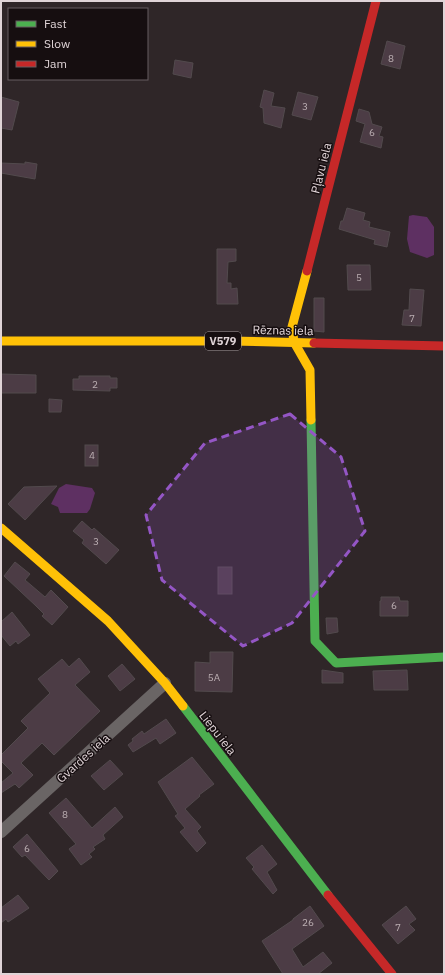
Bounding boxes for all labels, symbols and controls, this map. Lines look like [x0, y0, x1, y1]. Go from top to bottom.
legend [8, 8, 148, 80]
text: Fast [44, 16, 67, 31]
text: Slow [44, 36, 70, 51]
house number: 8 [388, 52, 394, 65]
text: Jam [44, 56, 67, 71]
house number: 3 [302, 100, 308, 113]
house number: 6 [369, 126, 375, 139]
street label: Pļavu iela [307, 141, 335, 195]
house number: 5 [356, 271, 362, 284]
house number: 7 [409, 312, 415, 325]
street label: Rēznas iela [252, 322, 314, 338]
road number: V579 [205, 332, 241, 350]
house number: 2 [92, 378, 98, 391]
house number: 4 [89, 449, 95, 462]
house number: 3 [93, 535, 99, 548]
house number: 6 [391, 599, 397, 612]
house number: 5A [208, 671, 221, 684]
street label: Liepu iela [196, 708, 240, 758]
street label: Gvardes iela [53, 730, 113, 786]
house number: 8 [62, 808, 68, 821]
house number: 6 [24, 842, 30, 855]
house number: 26 [302, 916, 314, 929]
house number: 7 [395, 921, 401, 934]

